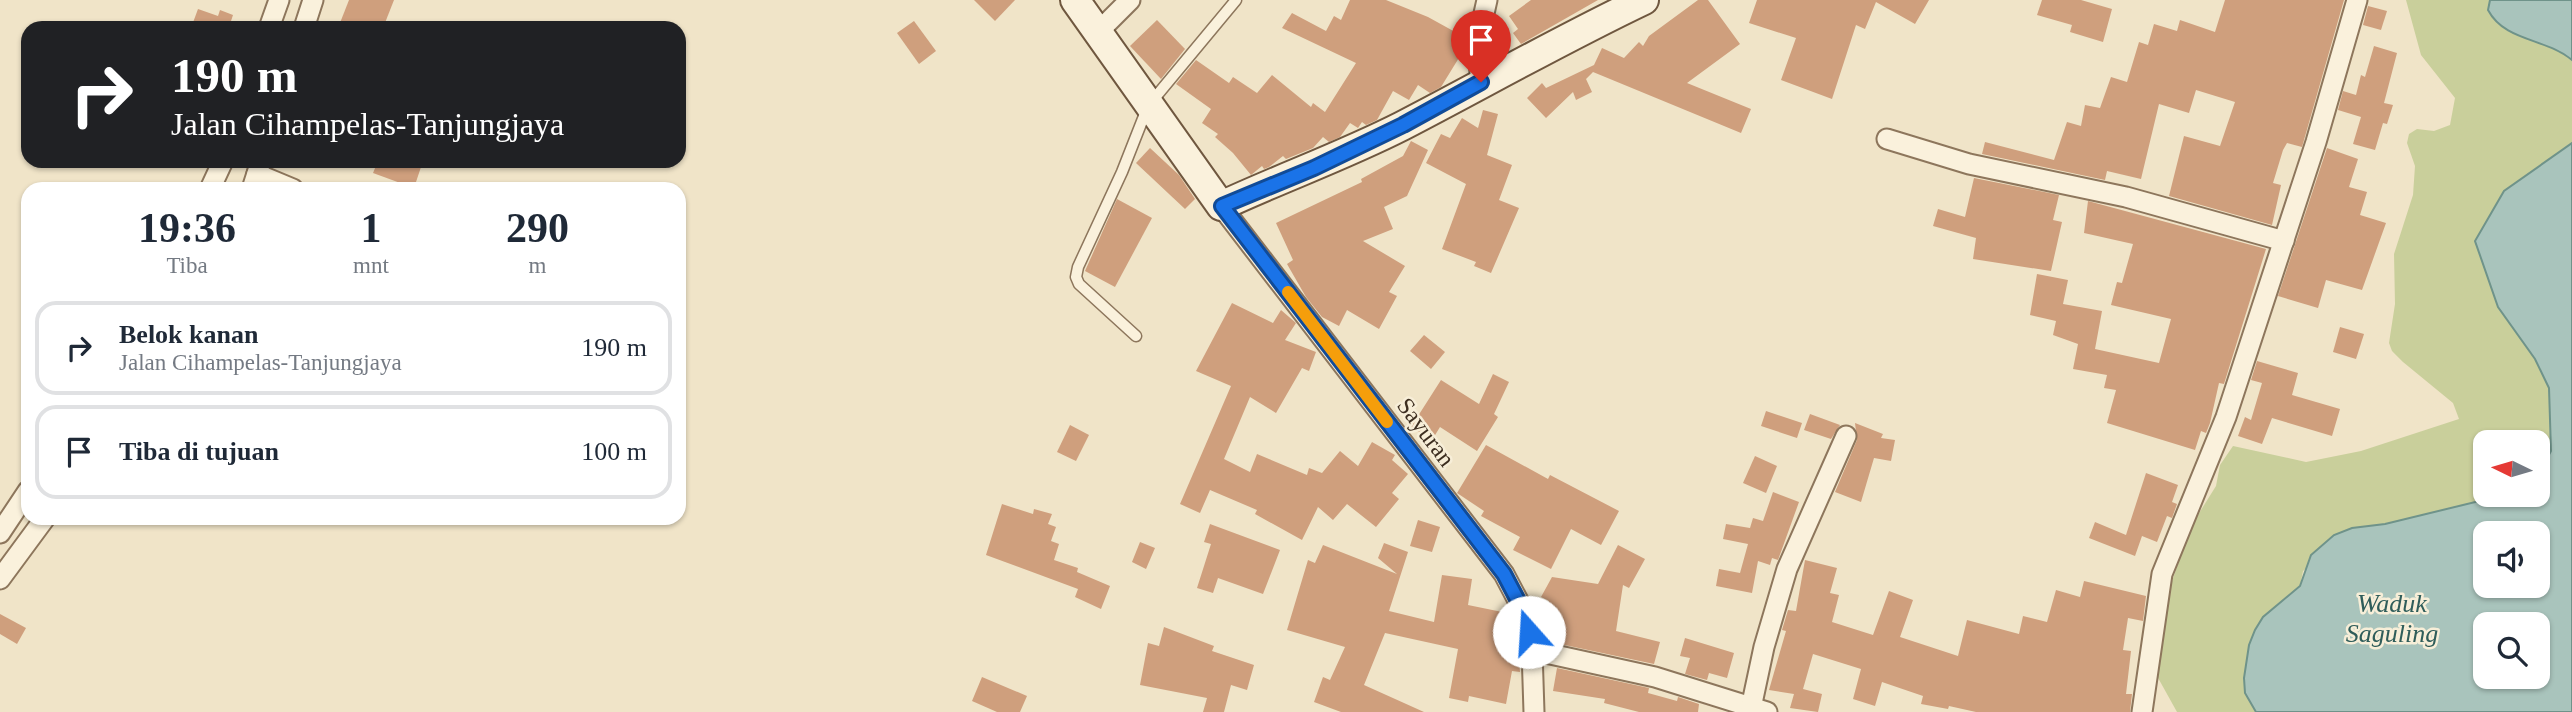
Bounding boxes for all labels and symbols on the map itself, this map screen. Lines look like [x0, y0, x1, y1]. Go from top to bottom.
pin [1451, 10, 1511, 82]
street label: Sayuran [1392, 393, 1460, 471]
north arrow [2473, 430, 2550, 508]
water label: Waduk Saguling [2346, 589, 2438, 648]
position arrow [1492, 595, 1566, 669]

